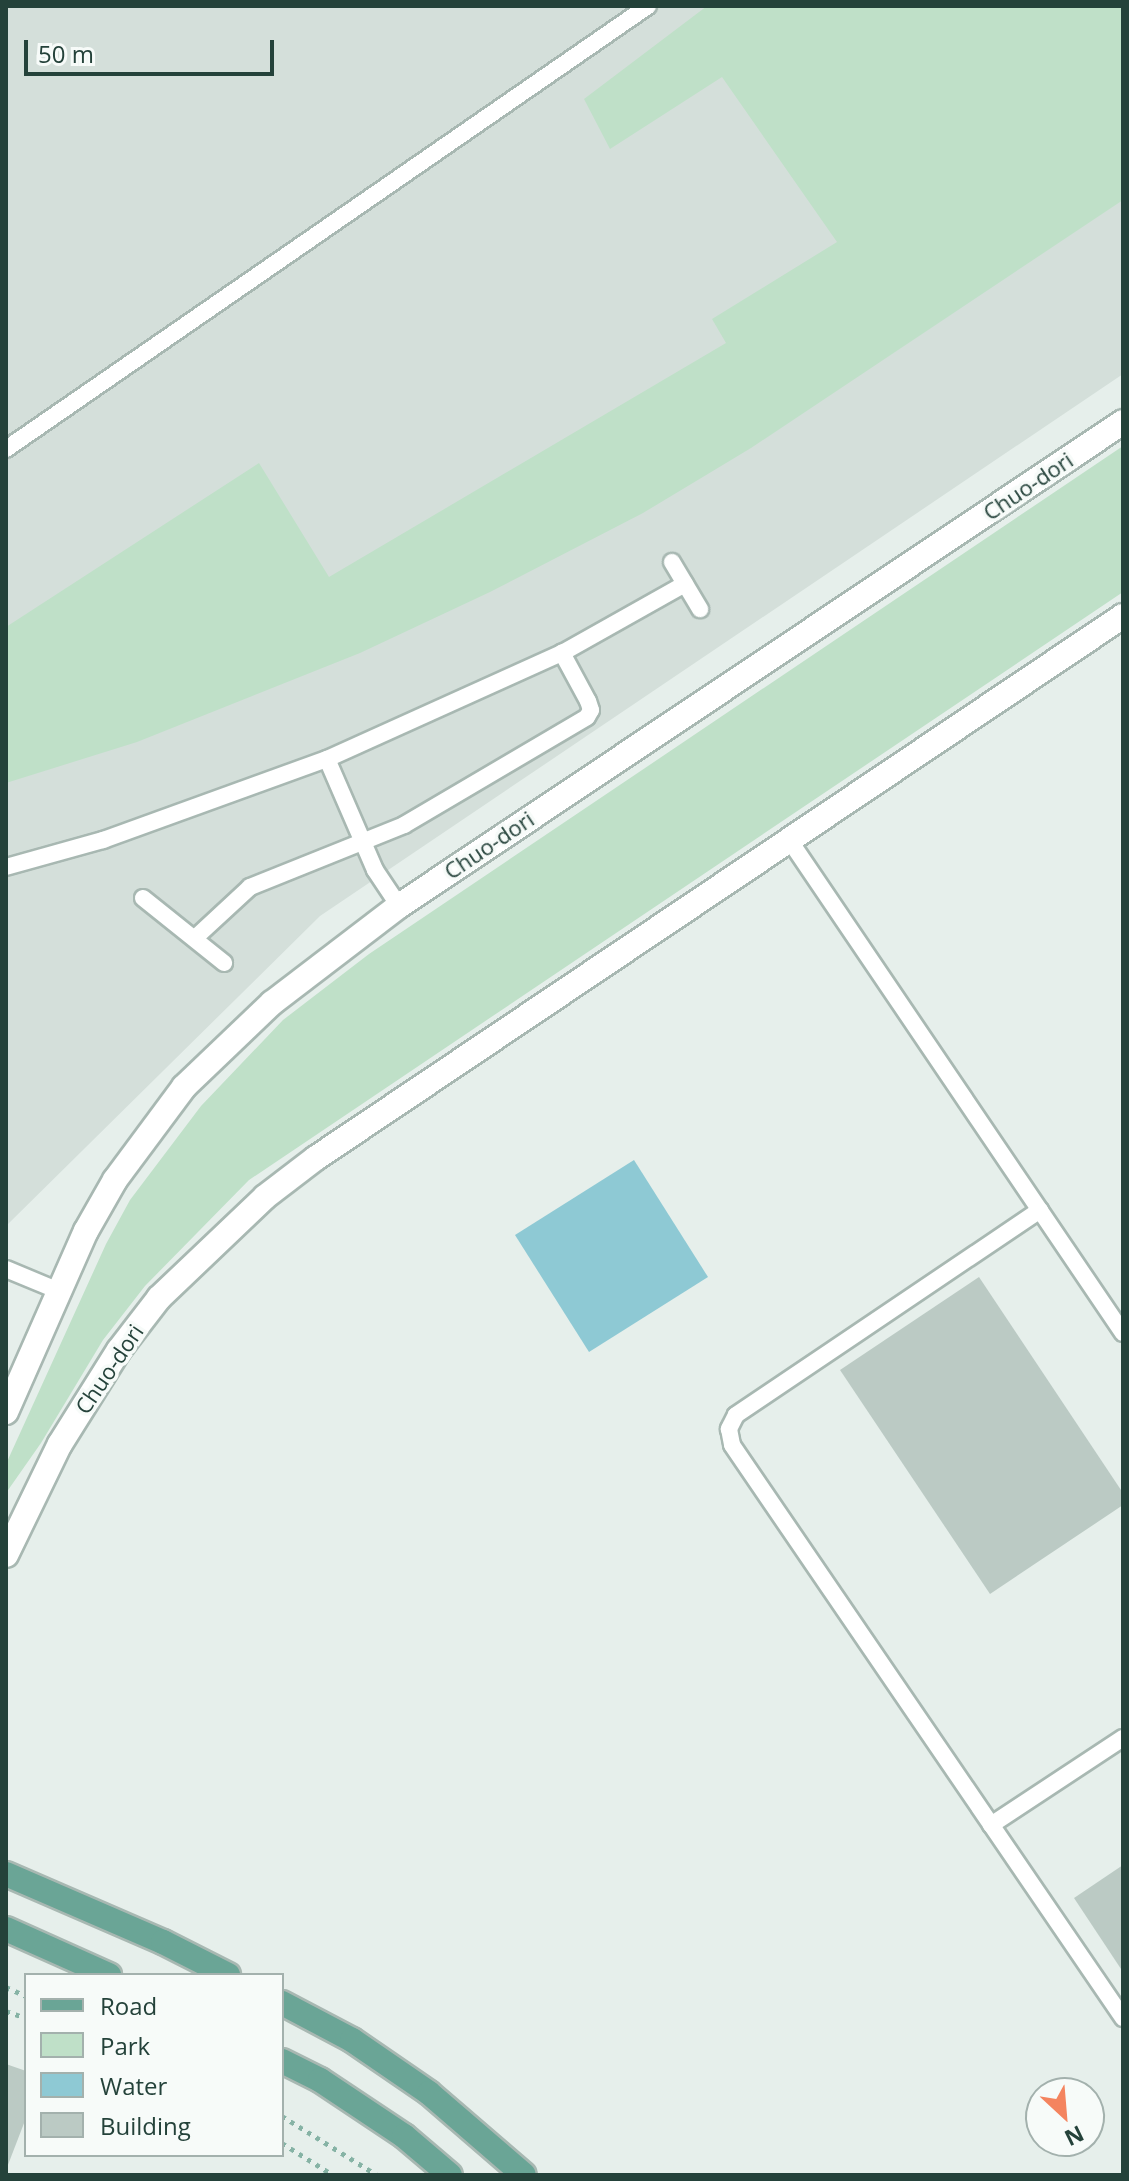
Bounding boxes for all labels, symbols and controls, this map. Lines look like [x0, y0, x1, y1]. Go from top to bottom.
scale bar [28, 24, 278, 74]
text: 50 m [38, 37, 94, 70]
street label: Chuo-dori [978, 446, 1078, 526]
street label: Chuo-dori [439, 805, 539, 885]
street label: Chuo-dori [69, 1319, 149, 1419]
legend [24, 1973, 284, 2157]
text: Road [100, 1989, 157, 2022]
text: Park [100, 2029, 150, 2062]
text: Water [100, 2069, 167, 2102]
north arrow [1025, 2077, 1105, 2157]
text: Building [100, 2109, 191, 2142]
text: N [1060, 2119, 1089, 2154]

